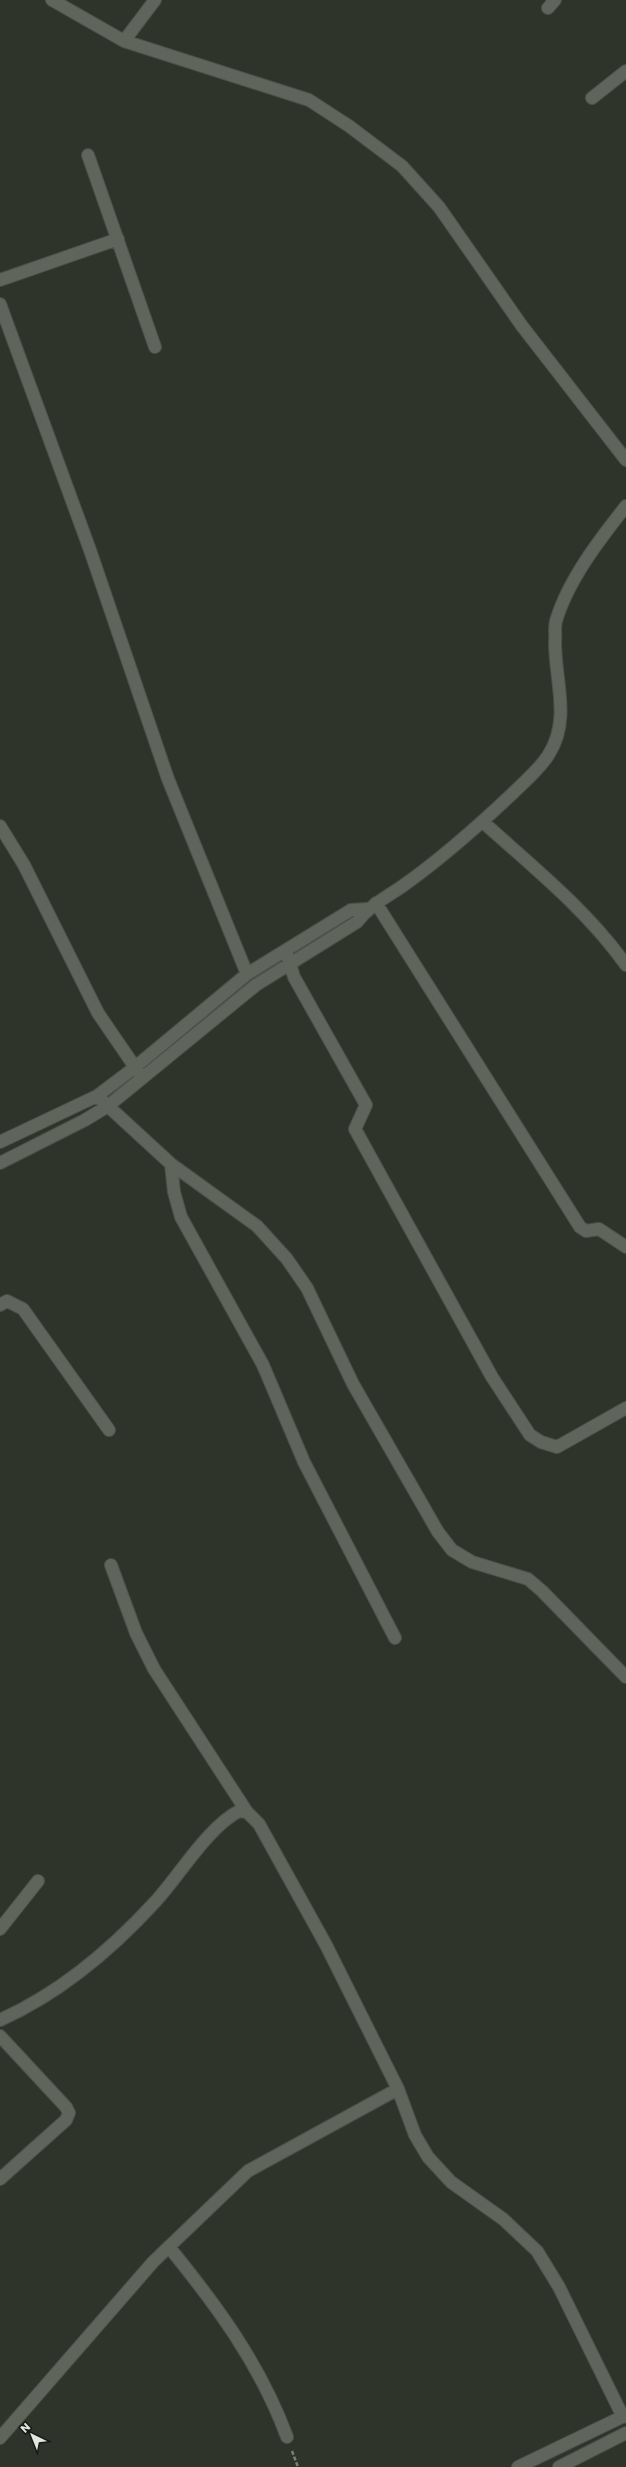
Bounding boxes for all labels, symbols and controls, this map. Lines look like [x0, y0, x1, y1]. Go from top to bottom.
north arrow [12, 2415, 52, 2455]
text: N [17, 2419, 34, 2436]

